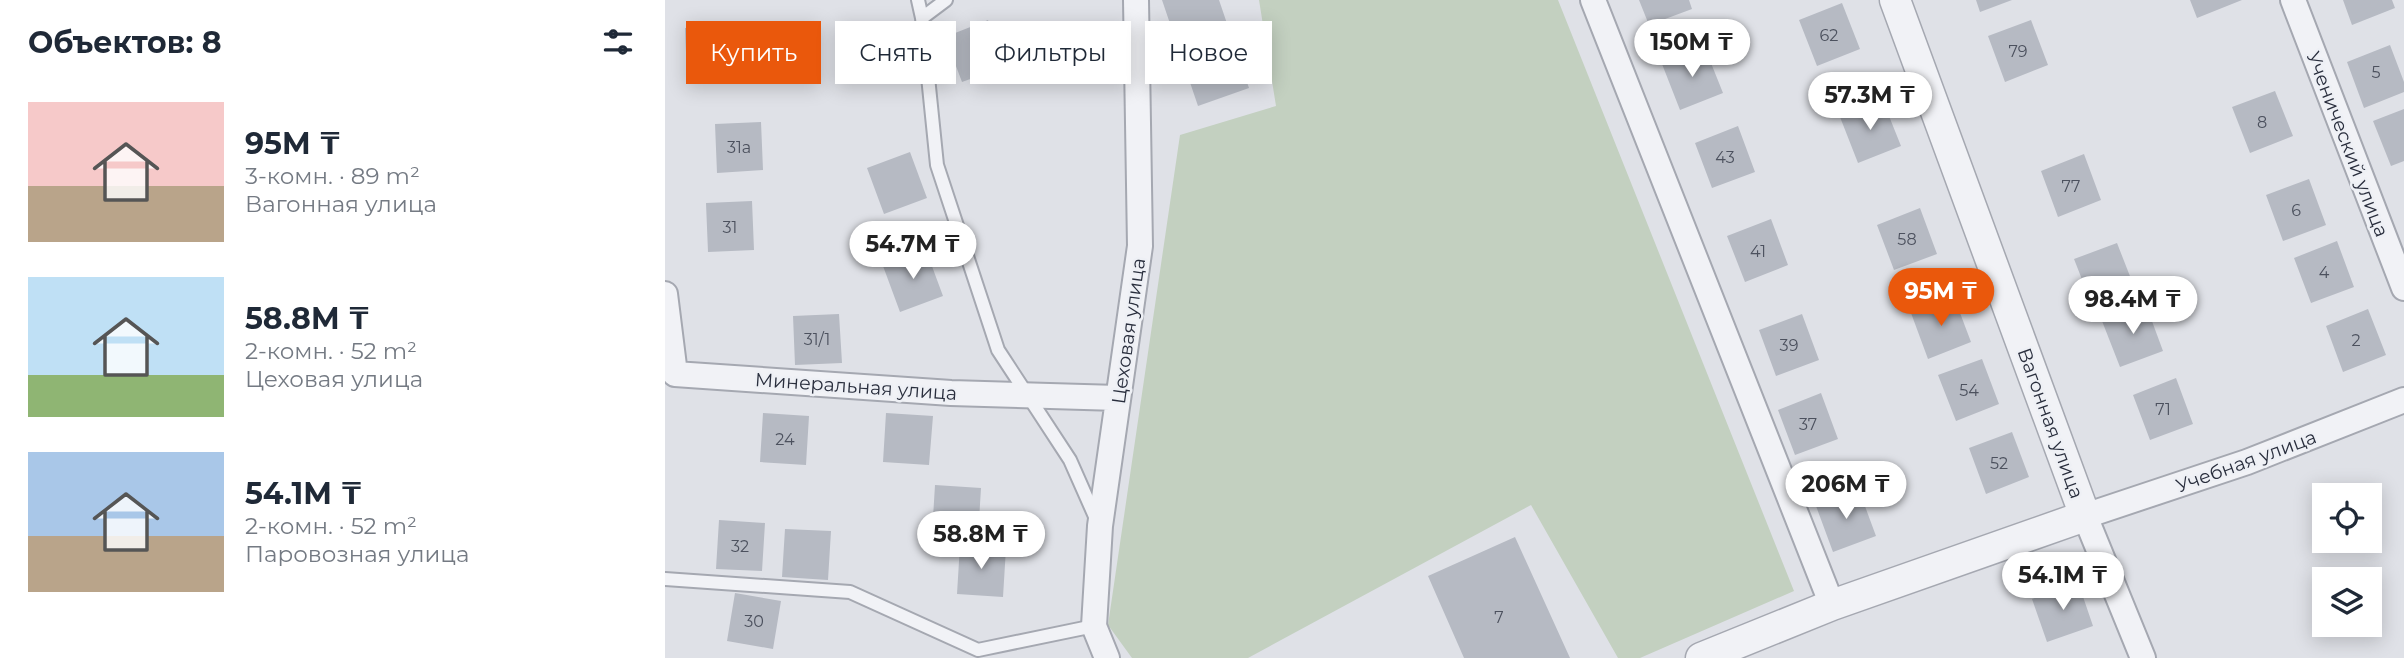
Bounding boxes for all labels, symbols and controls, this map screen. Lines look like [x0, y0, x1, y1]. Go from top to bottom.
pin: 150M ₸ [1635, 20, 1749, 79]
chip: Купить [686, 21, 821, 84]
chip: Снять [835, 21, 956, 84]
chip: Фильтры [970, 21, 1131, 84]
chip: Новое [1145, 21, 1272, 84]
icon: filters [599, 23, 637, 61]
text: Объектов: 8 [28, 24, 222, 61]
house number: 62 [1820, 26, 1838, 45]
text: 150M ₸ [1650, 28, 1734, 56]
house number: 79 [2008, 42, 2028, 61]
street label: Ученический улица [2302, 48, 2394, 240]
house number: 5 [2371, 63, 2381, 82]
pin: 57.3M ₸ [1805, 72, 1935, 132]
text: 57.3M ₸ [1824, 81, 1916, 109]
house number: 8 [2257, 113, 2267, 132]
text: 95M ₸ [245, 125, 341, 162]
icon: home [84, 130, 168, 214]
house number: 31а [727, 138, 751, 157]
house number: 43 [1715, 148, 1735, 167]
text: 3-комн. · 89 m² [245, 162, 420, 190]
house number: 77 [2062, 177, 2080, 196]
text: Вагонная улица [245, 190, 437, 218]
house number: 6 [2291, 201, 2301, 220]
house number: 31 [723, 218, 737, 237]
pin: 54.7M ₸ [848, 222, 978, 281]
text: 54.7M ₸ [865, 230, 961, 258]
house number: 58 [1897, 230, 1917, 249]
house number: 41 [1750, 242, 1766, 261]
street label: Цеховая улица [1107, 257, 1150, 405]
house number: 4 [2319, 263, 2330, 282]
pin: 95M ₸ [1892, 268, 1990, 328]
pin: 98.4M ₸ [2068, 276, 2198, 336]
text: 95M ₸ [1904, 277, 1978, 305]
text: 98.4M ₸ [2084, 285, 2182, 313]
text: 58.8M ₸ [245, 300, 370, 337]
icon: home [84, 305, 168, 389]
house number: 31/1 [804, 330, 830, 349]
house number: 2 [2351, 331, 2361, 350]
house number: 39 [1780, 336, 1798, 355]
text: 2-комн. · 52 m² [245, 337, 417, 365]
street label: Вагонная улица [2013, 345, 2088, 502]
text: Цеховая улица [245, 365, 423, 393]
street label: Минеральная улица [754, 368, 958, 405]
house number: 54 [1959, 381, 1979, 400]
house number: 71 [2155, 400, 2171, 419]
house number: 37 [1799, 415, 1817, 434]
street label: Учебная улица [2173, 425, 2319, 498]
house number: 24 [775, 430, 795, 449]
house number: 52 [1990, 454, 2008, 473]
pin: 206M ₸ [1789, 462, 1903, 521]
text: 206M ₸ [1801, 470, 1891, 498]
text: 54.1M ₸ [245, 475, 362, 512]
icon: home [84, 480, 168, 564]
map controls [2312, 483, 2382, 637]
button: locate [2312, 483, 2382, 553]
text: 2-комн. · 52 m² [245, 512, 417, 540]
pin: 58.8M ₸ [916, 512, 1046, 571]
text: 58.8M ₸ [933, 520, 1029, 548]
house number: 32 [731, 537, 749, 556]
text: Паровозная улица [245, 540, 469, 568]
pin: 54.1M ₸ [1998, 552, 2128, 612]
text: 54.1M ₸ [2018, 561, 2108, 589]
button: layers [2312, 567, 2382, 637]
house number: 7 [1494, 608, 1504, 627]
house number: 30 [744, 612, 764, 631]

